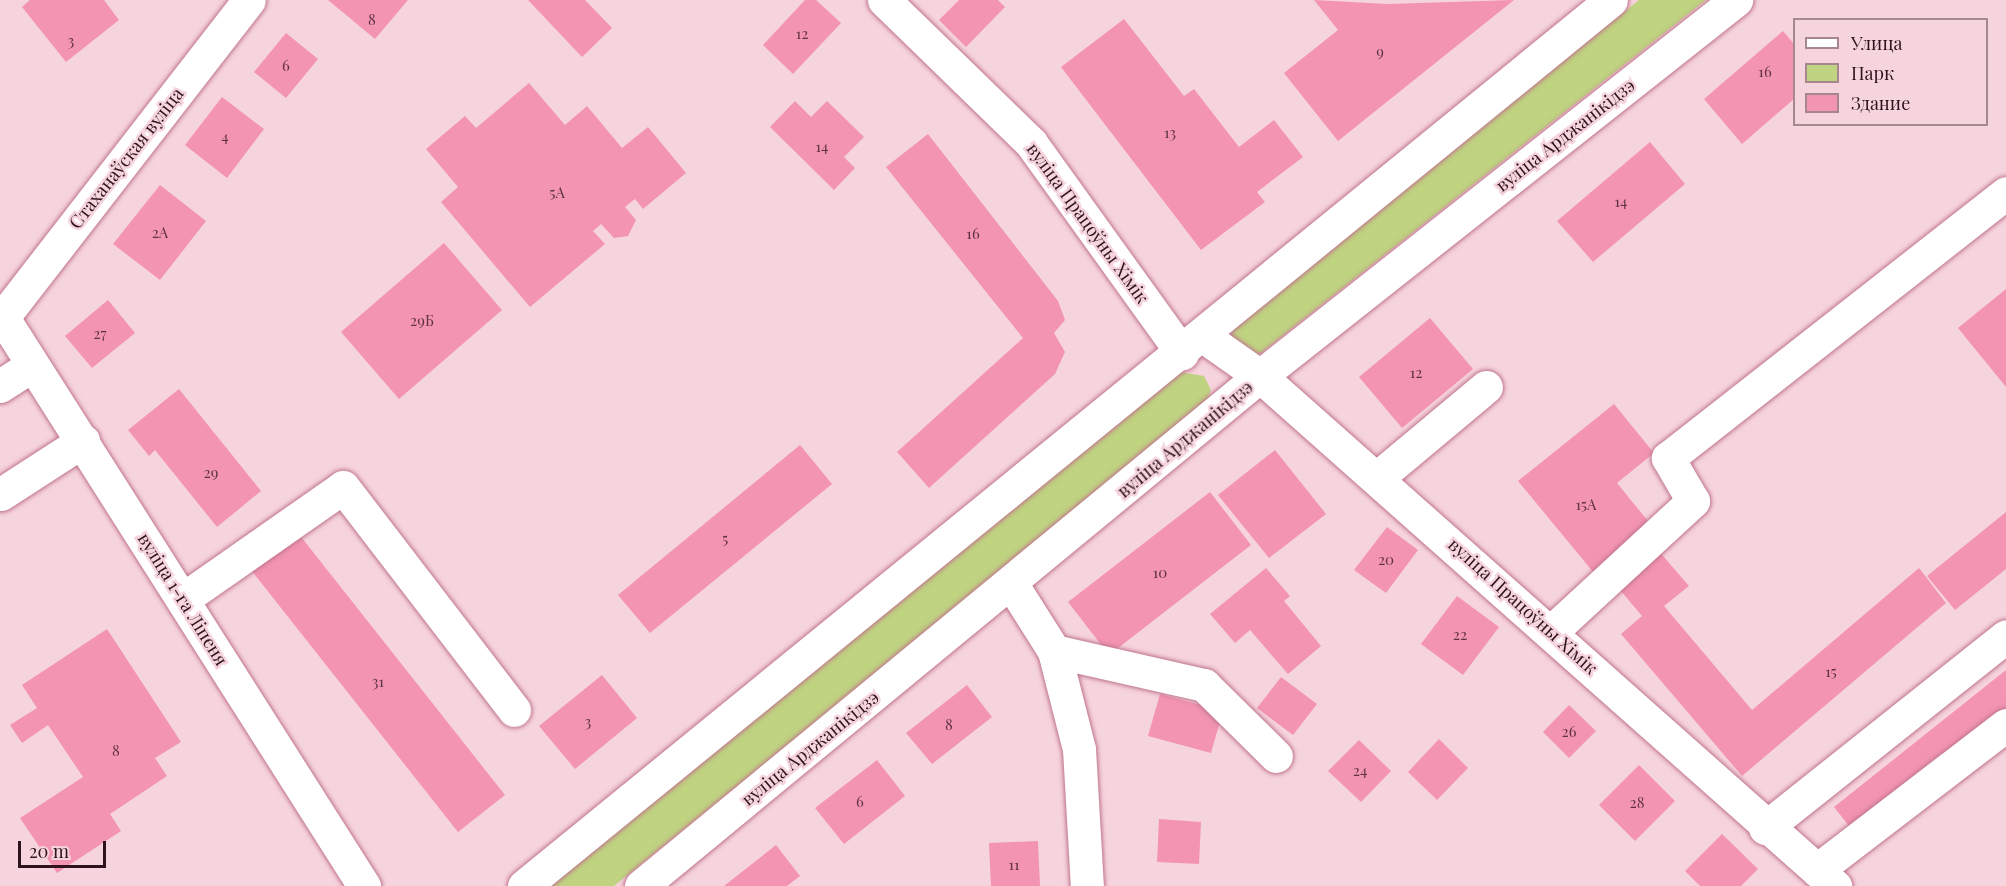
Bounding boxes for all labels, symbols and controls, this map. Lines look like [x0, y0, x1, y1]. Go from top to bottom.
house number: 8 [368, 11, 376, 29]
legend [1793, 18, 1988, 126]
house number: 12 [796, 25, 808, 43]
text: Улица [1851, 31, 1902, 55]
house number: 3 [68, 32, 74, 50]
house number: 9 [1376, 43, 1384, 61]
house number: 6 [282, 57, 290, 75]
text: Парк [1851, 61, 1894, 85]
house number: 16 [1758, 63, 1772, 81]
street label: вуліца Арджанікідзэ [1491, 74, 1639, 196]
street label: Стаханаўская вуліца [64, 83, 188, 233]
text: Здание [1851, 91, 1910, 115]
house number: 13 [1164, 124, 1176, 142]
house number: 4 [221, 128, 229, 146]
house number: 14 [816, 138, 828, 156]
street label: вуліца Працоўны Хімік [1022, 138, 1154, 308]
house number: 5А [549, 184, 565, 202]
house number: 14 [1615, 193, 1627, 211]
house number: 2А [152, 224, 168, 242]
house number: 16 [966, 225, 980, 243]
house number: 29Б [410, 312, 434, 330]
house number: 27 [93, 325, 107, 343]
house number: 12 [1410, 364, 1422, 382]
street label: вуліца Арджанікідзэ [1113, 376, 1257, 502]
house number: 29 [204, 464, 218, 482]
house number: 15А [1575, 496, 1597, 514]
street label: вуліца 1-га Ліпеня [133, 529, 233, 669]
house number: 5 [722, 530, 728, 548]
street label: вуліца Працоўны Хімік [1444, 533, 1602, 679]
house number: 20 [1378, 551, 1394, 569]
house number: 10 [1153, 564, 1167, 582]
house number: 22 [1453, 626, 1467, 644]
house number: 15 [1825, 663, 1837, 681]
house number: 31 [372, 673, 384, 691]
street label: вуліца Арджанікідзэ [737, 686, 883, 810]
house number: 3 [585, 713, 591, 731]
house number: 8 [945, 716, 953, 734]
house number: 26 [1562, 723, 1576, 741]
house number: 8 [112, 742, 120, 760]
house number: 24 [1353, 762, 1367, 780]
house number: 6 [856, 793, 864, 811]
house number: 28 [1630, 794, 1644, 812]
scale bar [21, 829, 110, 867]
text: 20 m [29, 839, 69, 863]
house number: 11 [1008, 856, 1020, 874]

